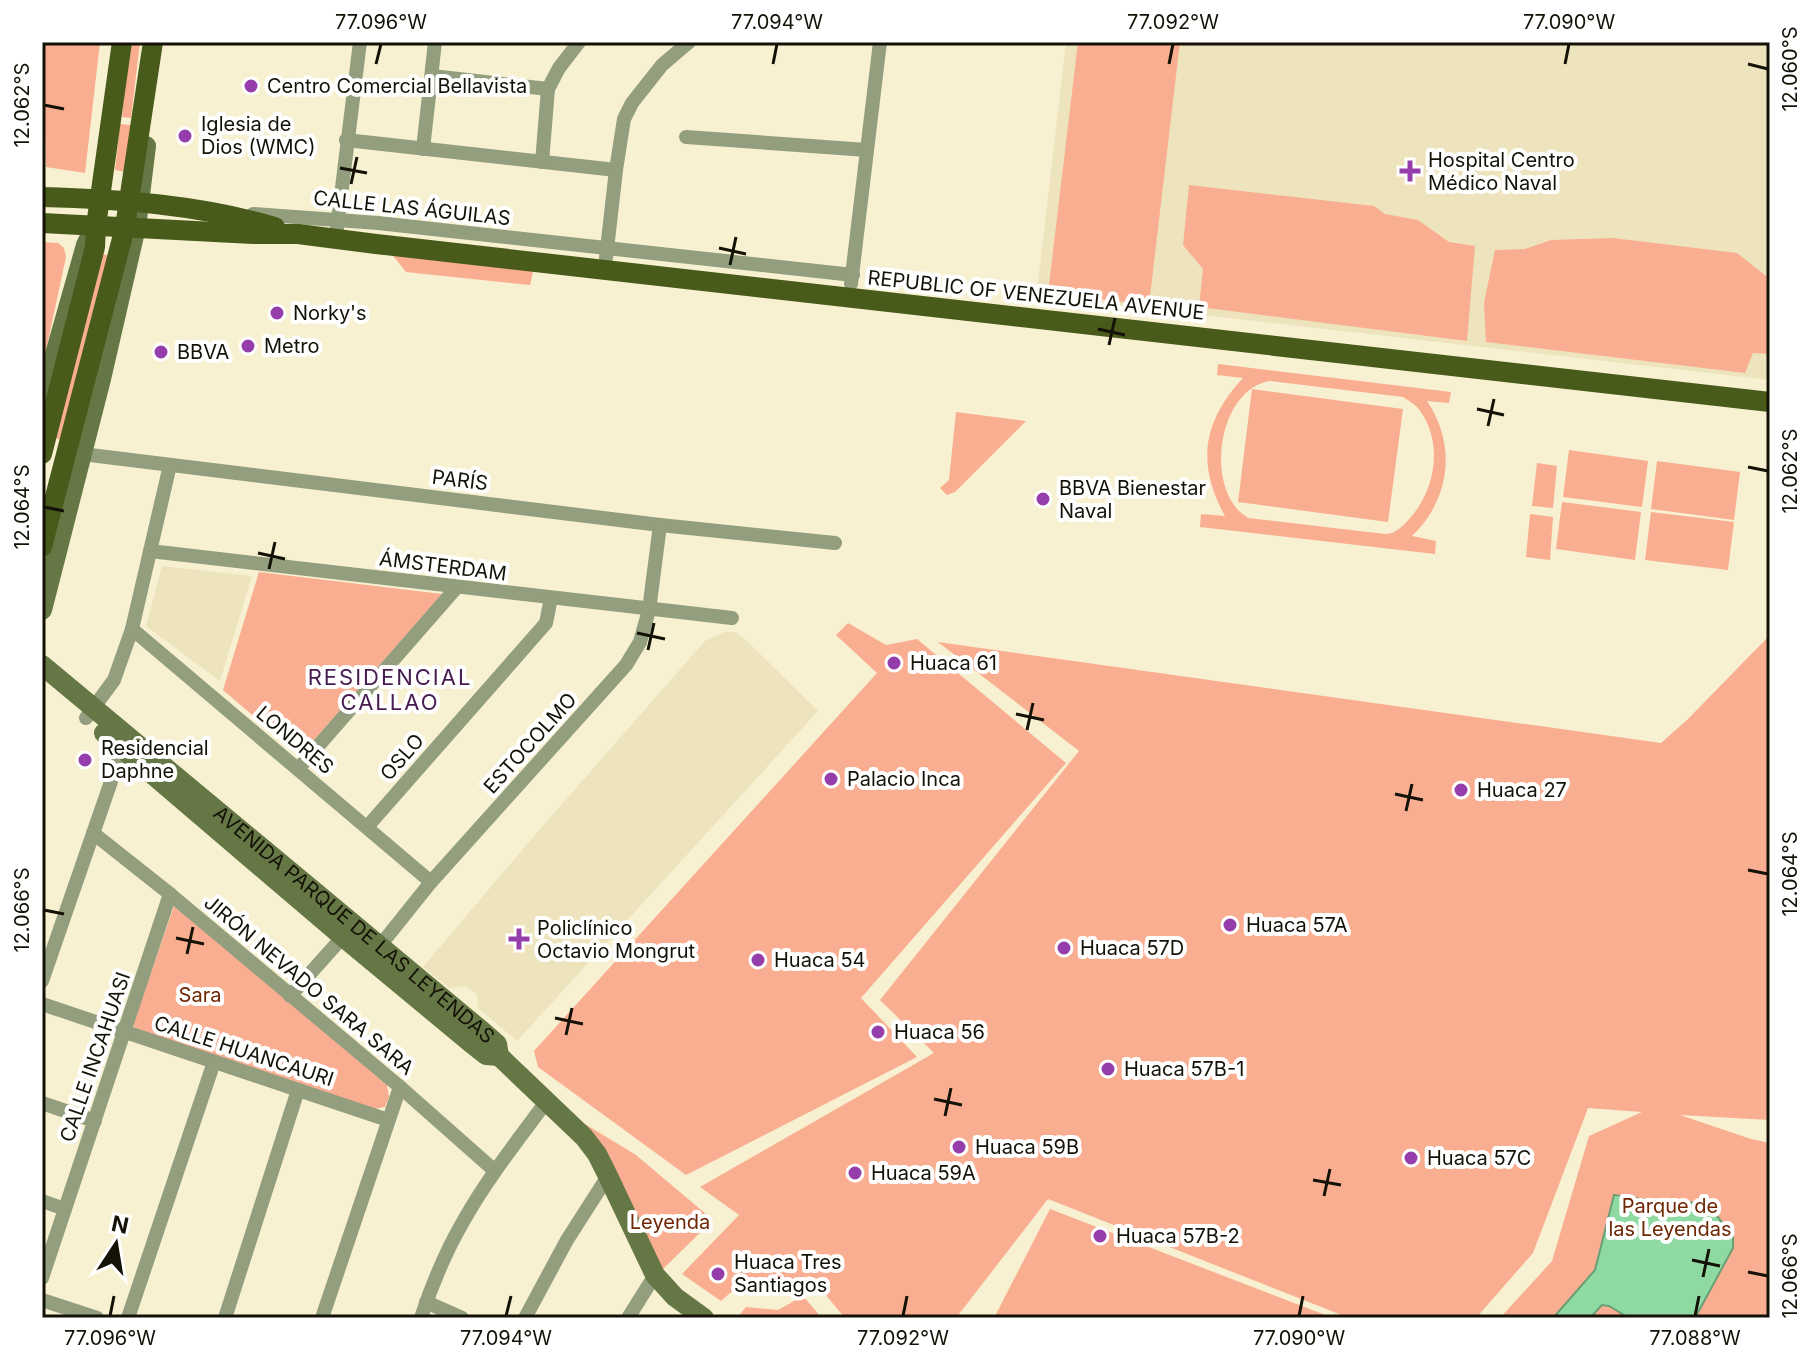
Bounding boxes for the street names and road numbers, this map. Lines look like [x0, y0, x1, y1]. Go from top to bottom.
street label: CALLE LAS ÁGUILAS [312, 185, 512, 230]
street label: REPUBLIC OF VENEZUELA AVENUE [866, 265, 1206, 325]
street label: PARÍS [431, 464, 489, 495]
street label: ÁMSTERDAM [378, 545, 508, 586]
street label: ESTOCOLMO [479, 688, 581, 798]
street label: LONDRES [252, 701, 338, 779]
street label: OSLO [375, 729, 429, 785]
street label: AVENIDA PARQUE DE LAS LEYENDAS [209, 801, 499, 1048]
street label: JIRÓN NEVADO SARA SARA [199, 889, 420, 1080]
street label: CALLE INCAHUASI [55, 969, 135, 1145]
street label: CALLE HUANCAURI [151, 1011, 337, 1091]

